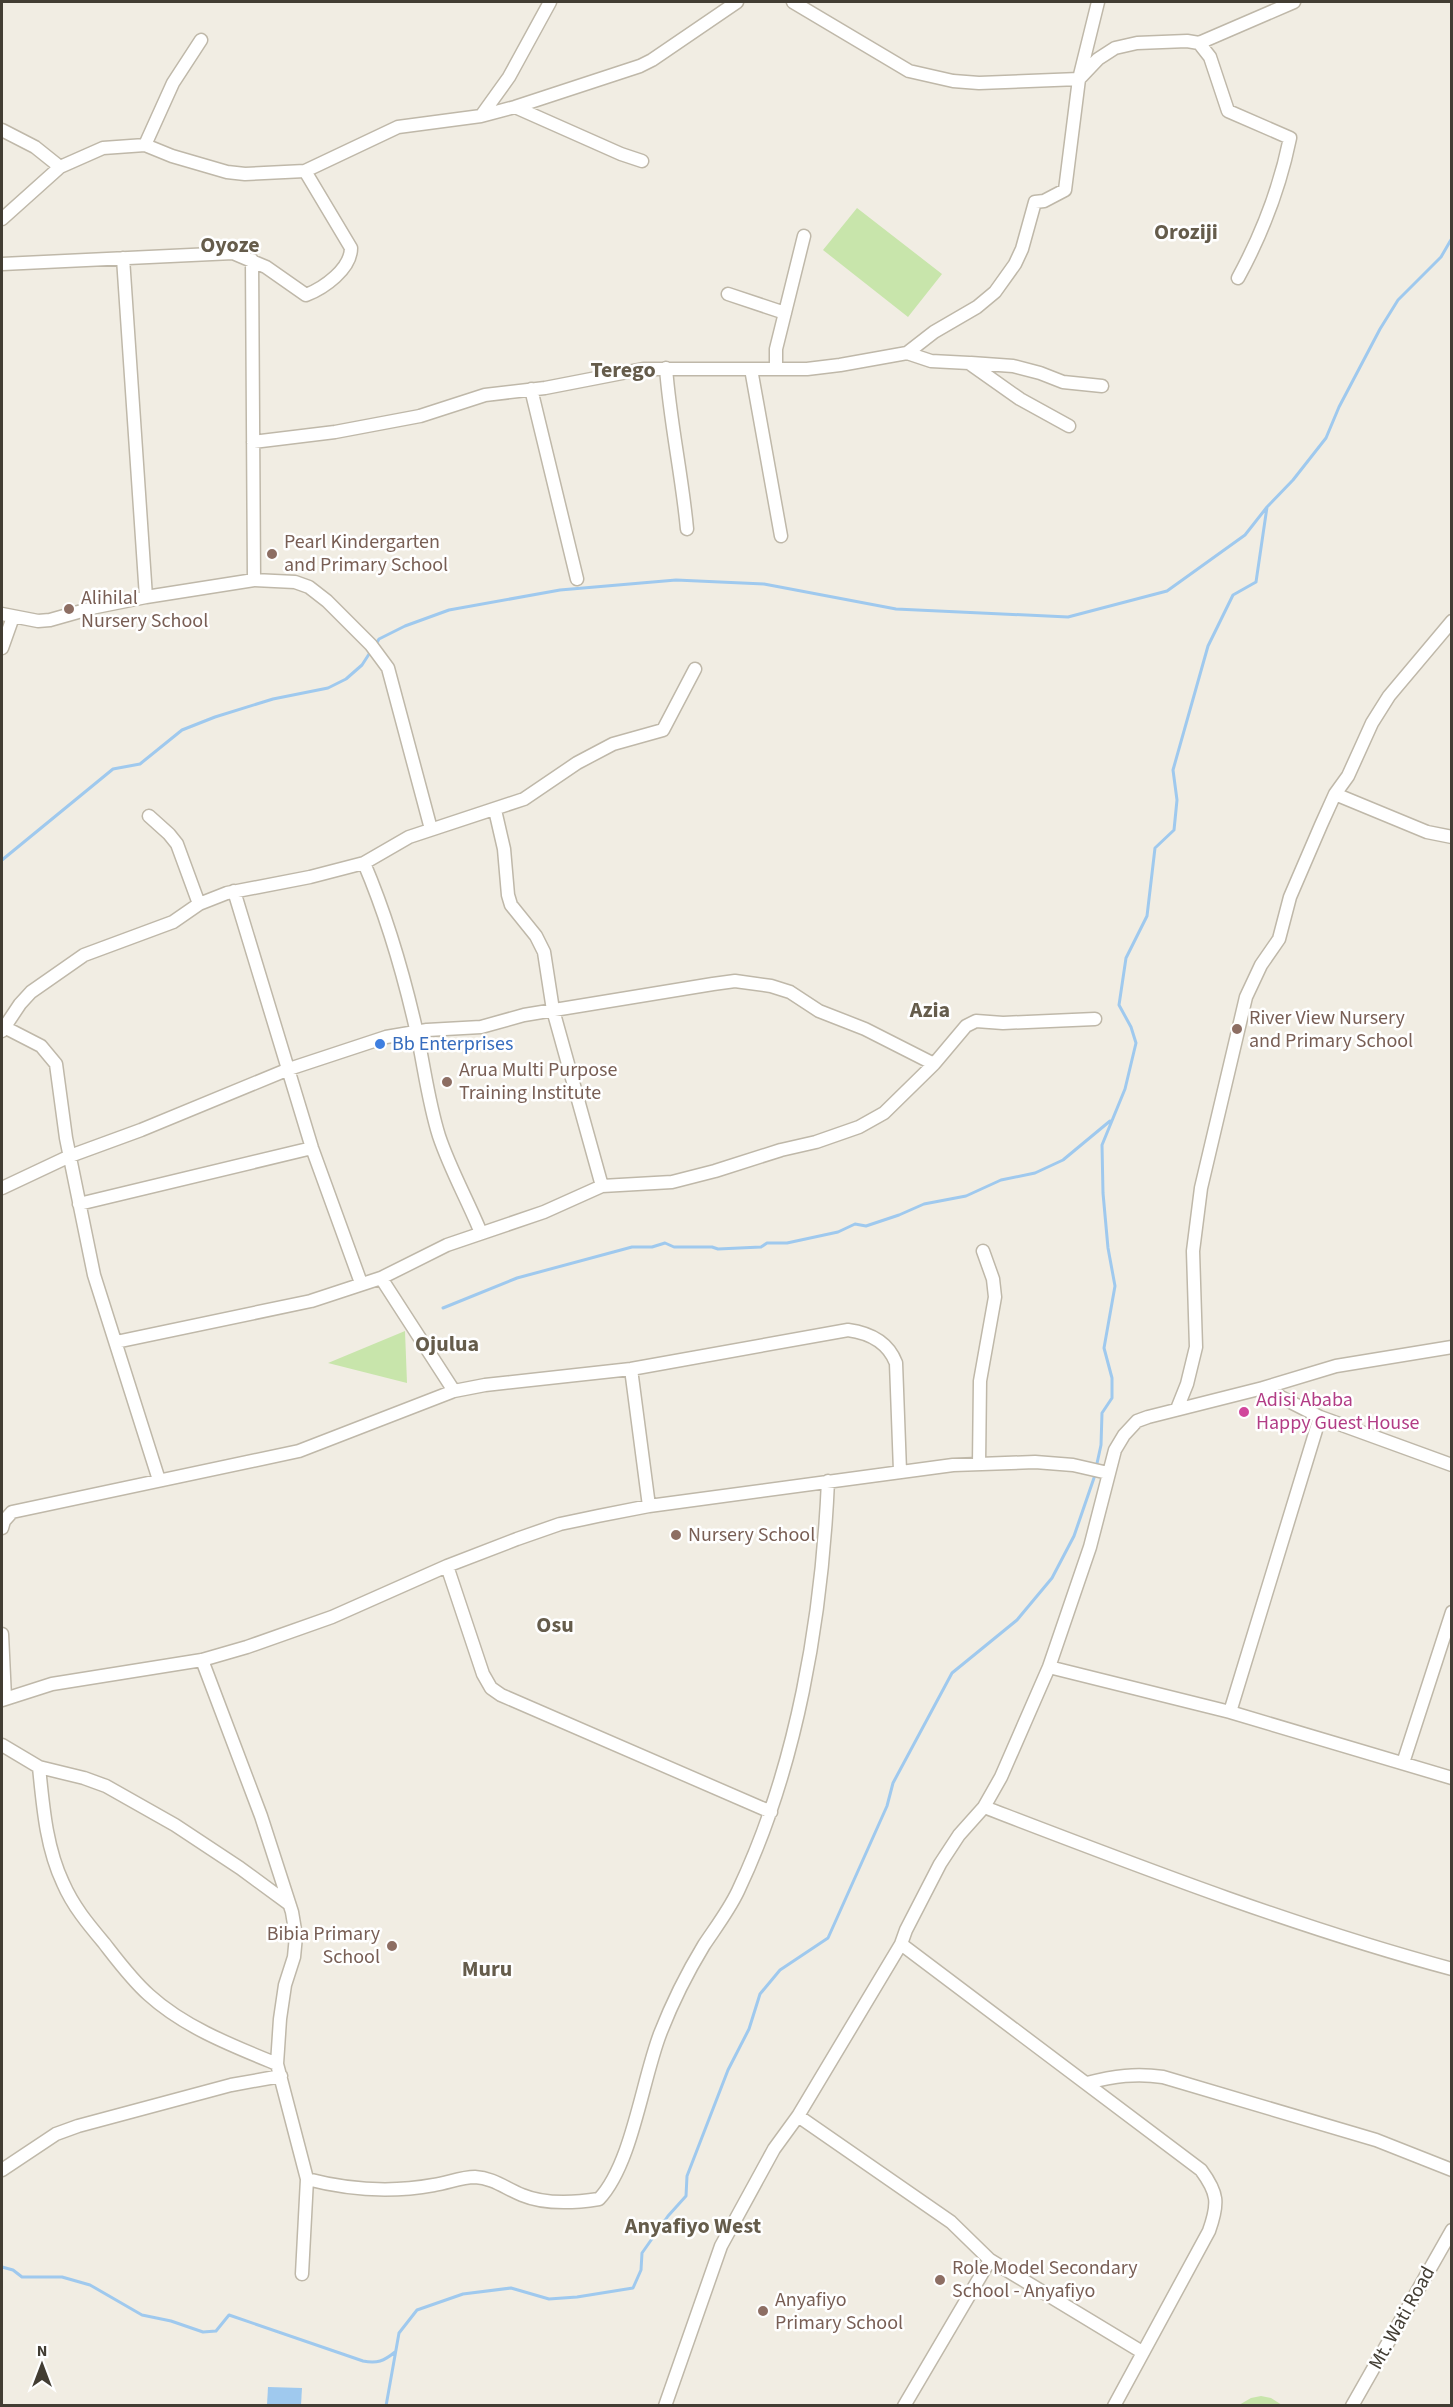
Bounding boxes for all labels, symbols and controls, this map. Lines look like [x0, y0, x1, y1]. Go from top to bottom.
district label: Oroziji [1154, 216, 1218, 248]
district label: Oyoze [200, 229, 260, 261]
district label: Terego [590, 354, 656, 386]
place label: Pearl Kindergarten and Primary School [284, 528, 448, 579]
marker: Pearl Kindergarten and Primary School [265, 547, 279, 561]
place label: Alihilal Nursery School [81, 584, 208, 635]
marker: Alihilal Nursery School [62, 602, 76, 616]
district label: Azia [909, 994, 950, 1026]
place label: River View Nursery and Primary School [1249, 1004, 1413, 1055]
marker: River View Nursery and Primary School [1230, 1022, 1244, 1036]
place label: Bb Enterprises [392, 1030, 513, 1058]
marker: Bb Enterprises [373, 1037, 387, 1051]
place label: Arua Multi Purpose Training Institute [459, 1056, 617, 1107]
marker: Arua Multi Purpose Training Institute [440, 1075, 454, 1089]
district label: Ojulua [415, 1328, 479, 1360]
place label: Adisi Ababa Happy Guest House [1256, 1386, 1420, 1437]
marker: Adisi Ababa Happy Guest House [1237, 1405, 1251, 1419]
place label: Nursery School [688, 1521, 815, 1549]
marker: Nursery School [669, 1528, 683, 1542]
district label: Osu [536, 1609, 574, 1641]
place label: Bibia Primary School [267, 1920, 381, 1971]
marker: Bibia Primary School [385, 1939, 399, 1953]
district label: Muru [462, 1953, 512, 1985]
district label: Anyafiyo West [624, 2210, 762, 2242]
place label: Role Model Secondary School - Anyafiyo [952, 2254, 1138, 2305]
street label: Mt. Wati Road [1362, 2261, 1442, 2375]
marker: Role Model Secondary School - Anyafiyo [933, 2273, 947, 2287]
place label: Anyafiyo Primary School [775, 2286, 903, 2337]
marker: Anyafiyo Primary School [756, 2304, 770, 2318]
north arrow [12, 2335, 72, 2395]
text: N [37, 2340, 47, 2362]

